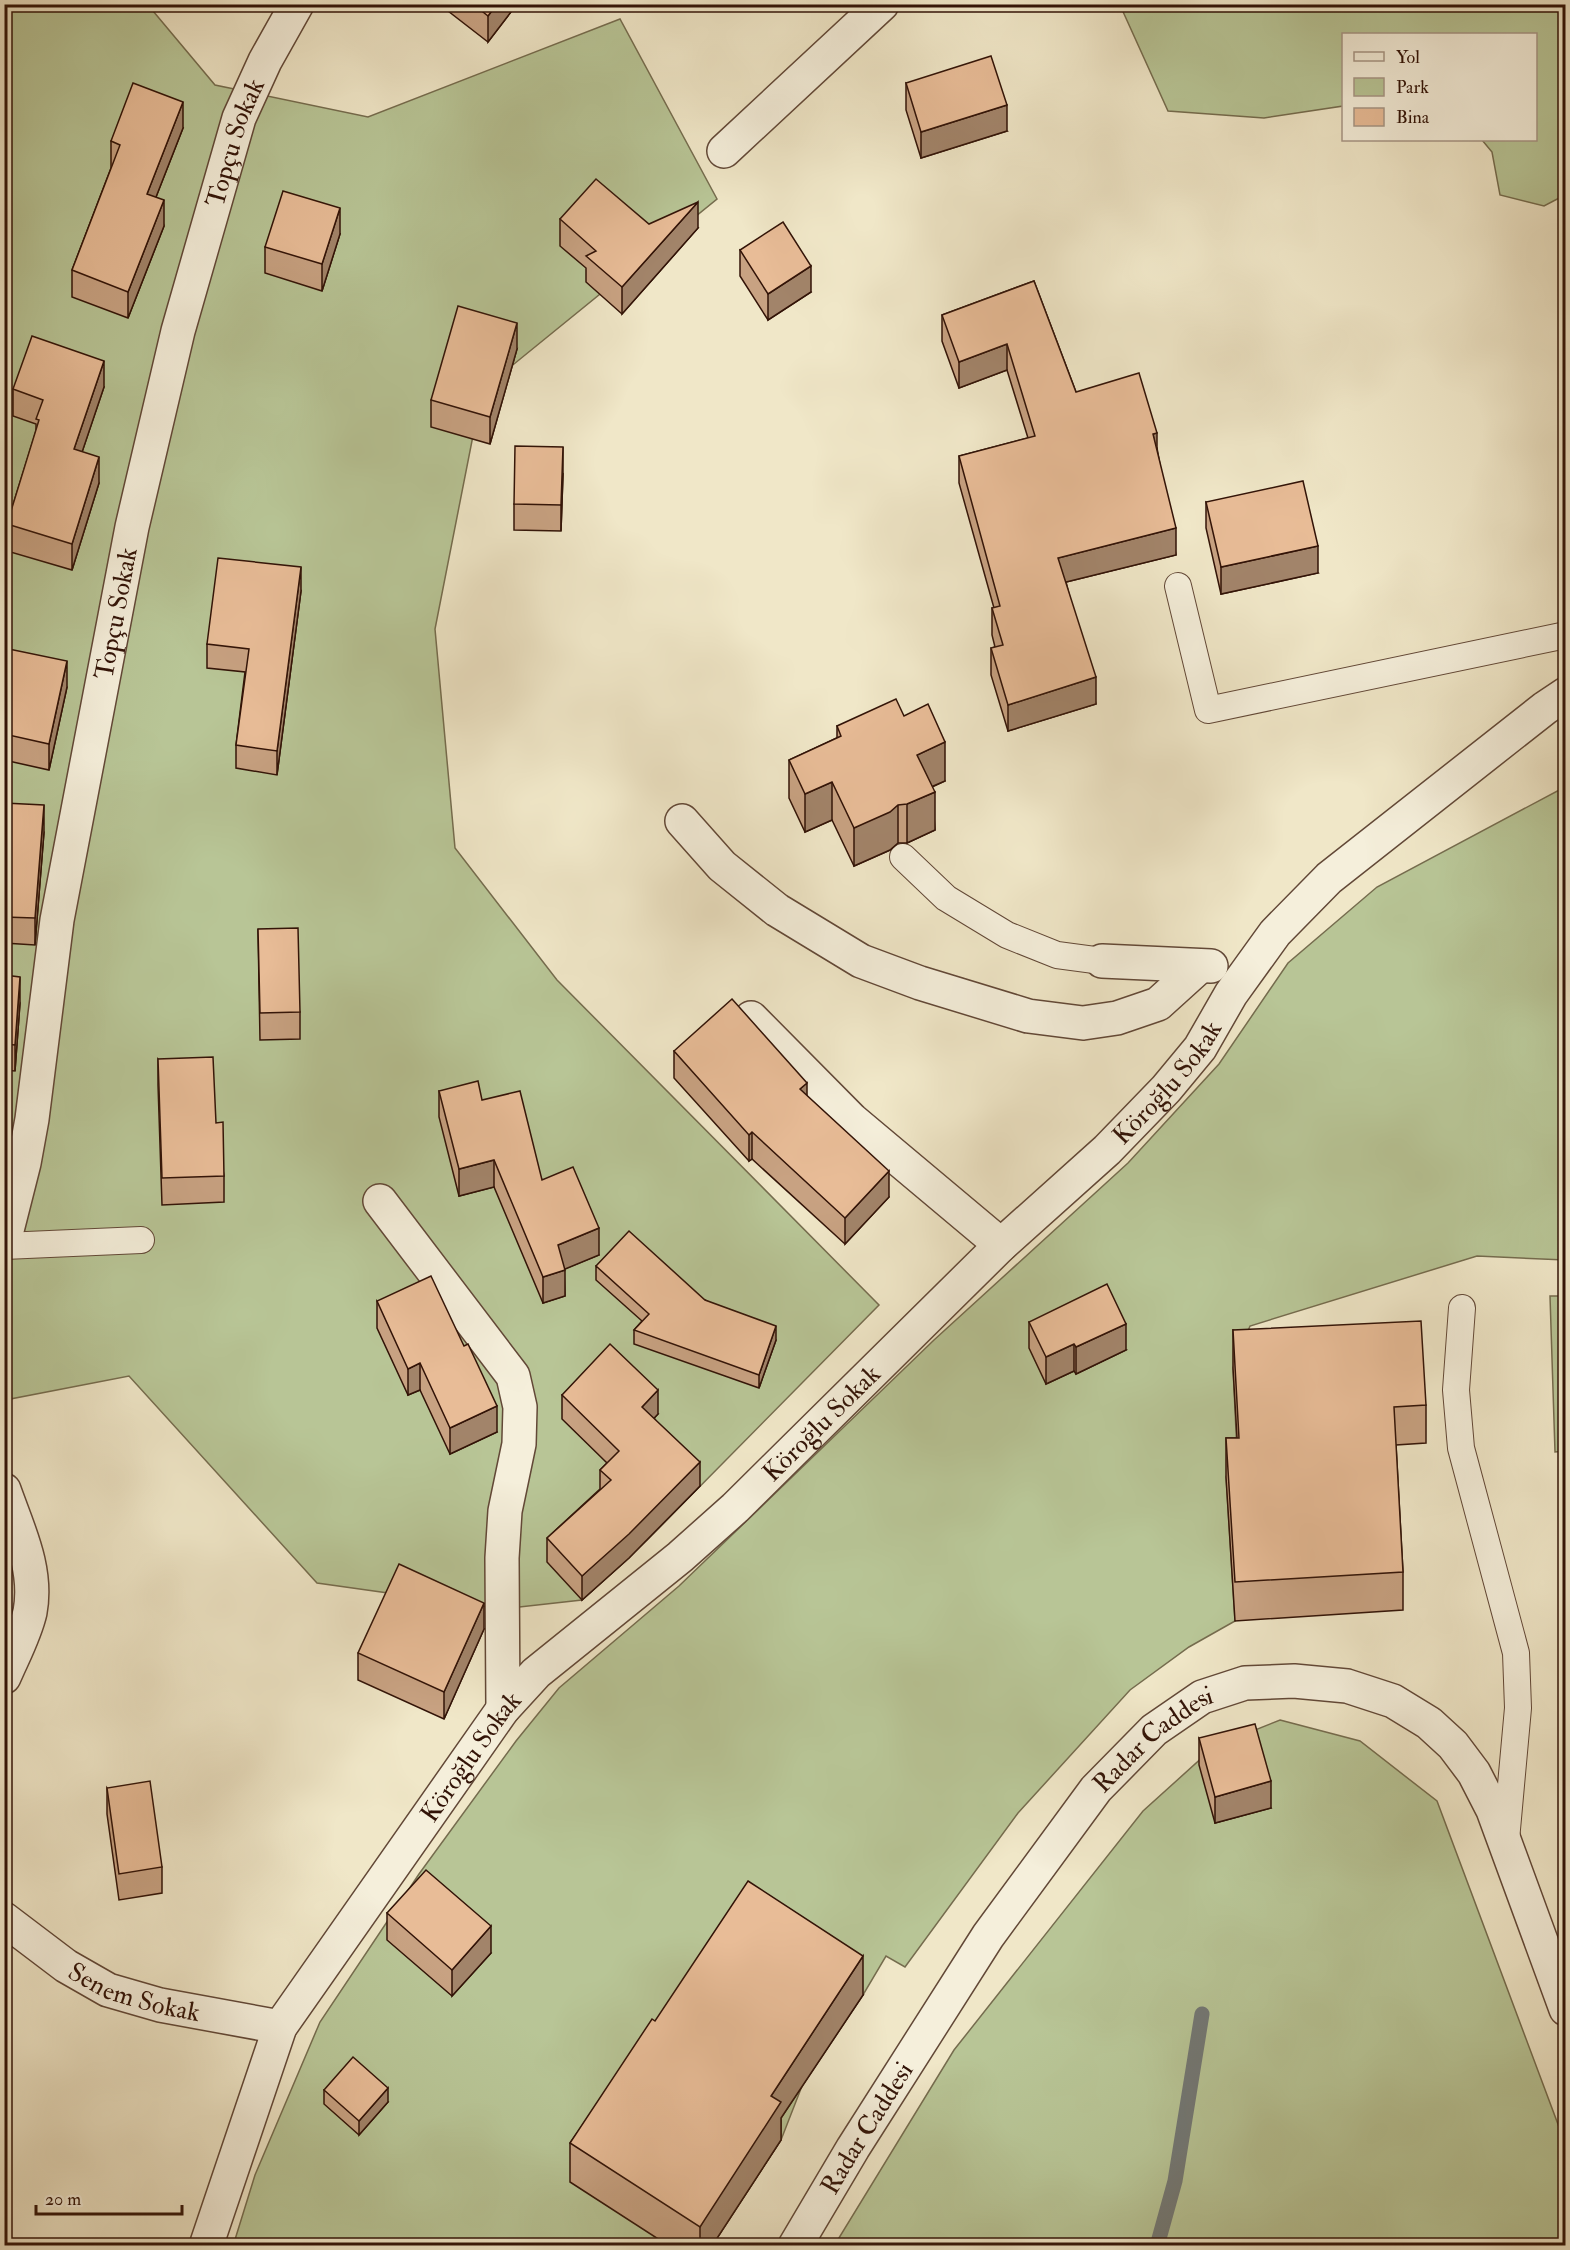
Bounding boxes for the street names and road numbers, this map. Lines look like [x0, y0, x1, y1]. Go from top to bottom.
street label: Topçu Sokak [199, 73, 272, 211]
street label: Topçu Sokak [88, 544, 145, 682]
street label: Köroğlu Sokak [1106, 1015, 1229, 1152]
street label: Köroğlu Sokak [756, 1358, 888, 1489]
street label: Radar Caddesi [1086, 1680, 1217, 1800]
street label: Köroğlu Sokak [414, 1685, 529, 1829]
street label: Senem Sokak [62, 1956, 203, 2029]
street label: Radar Caddesi [814, 2056, 921, 2200]

